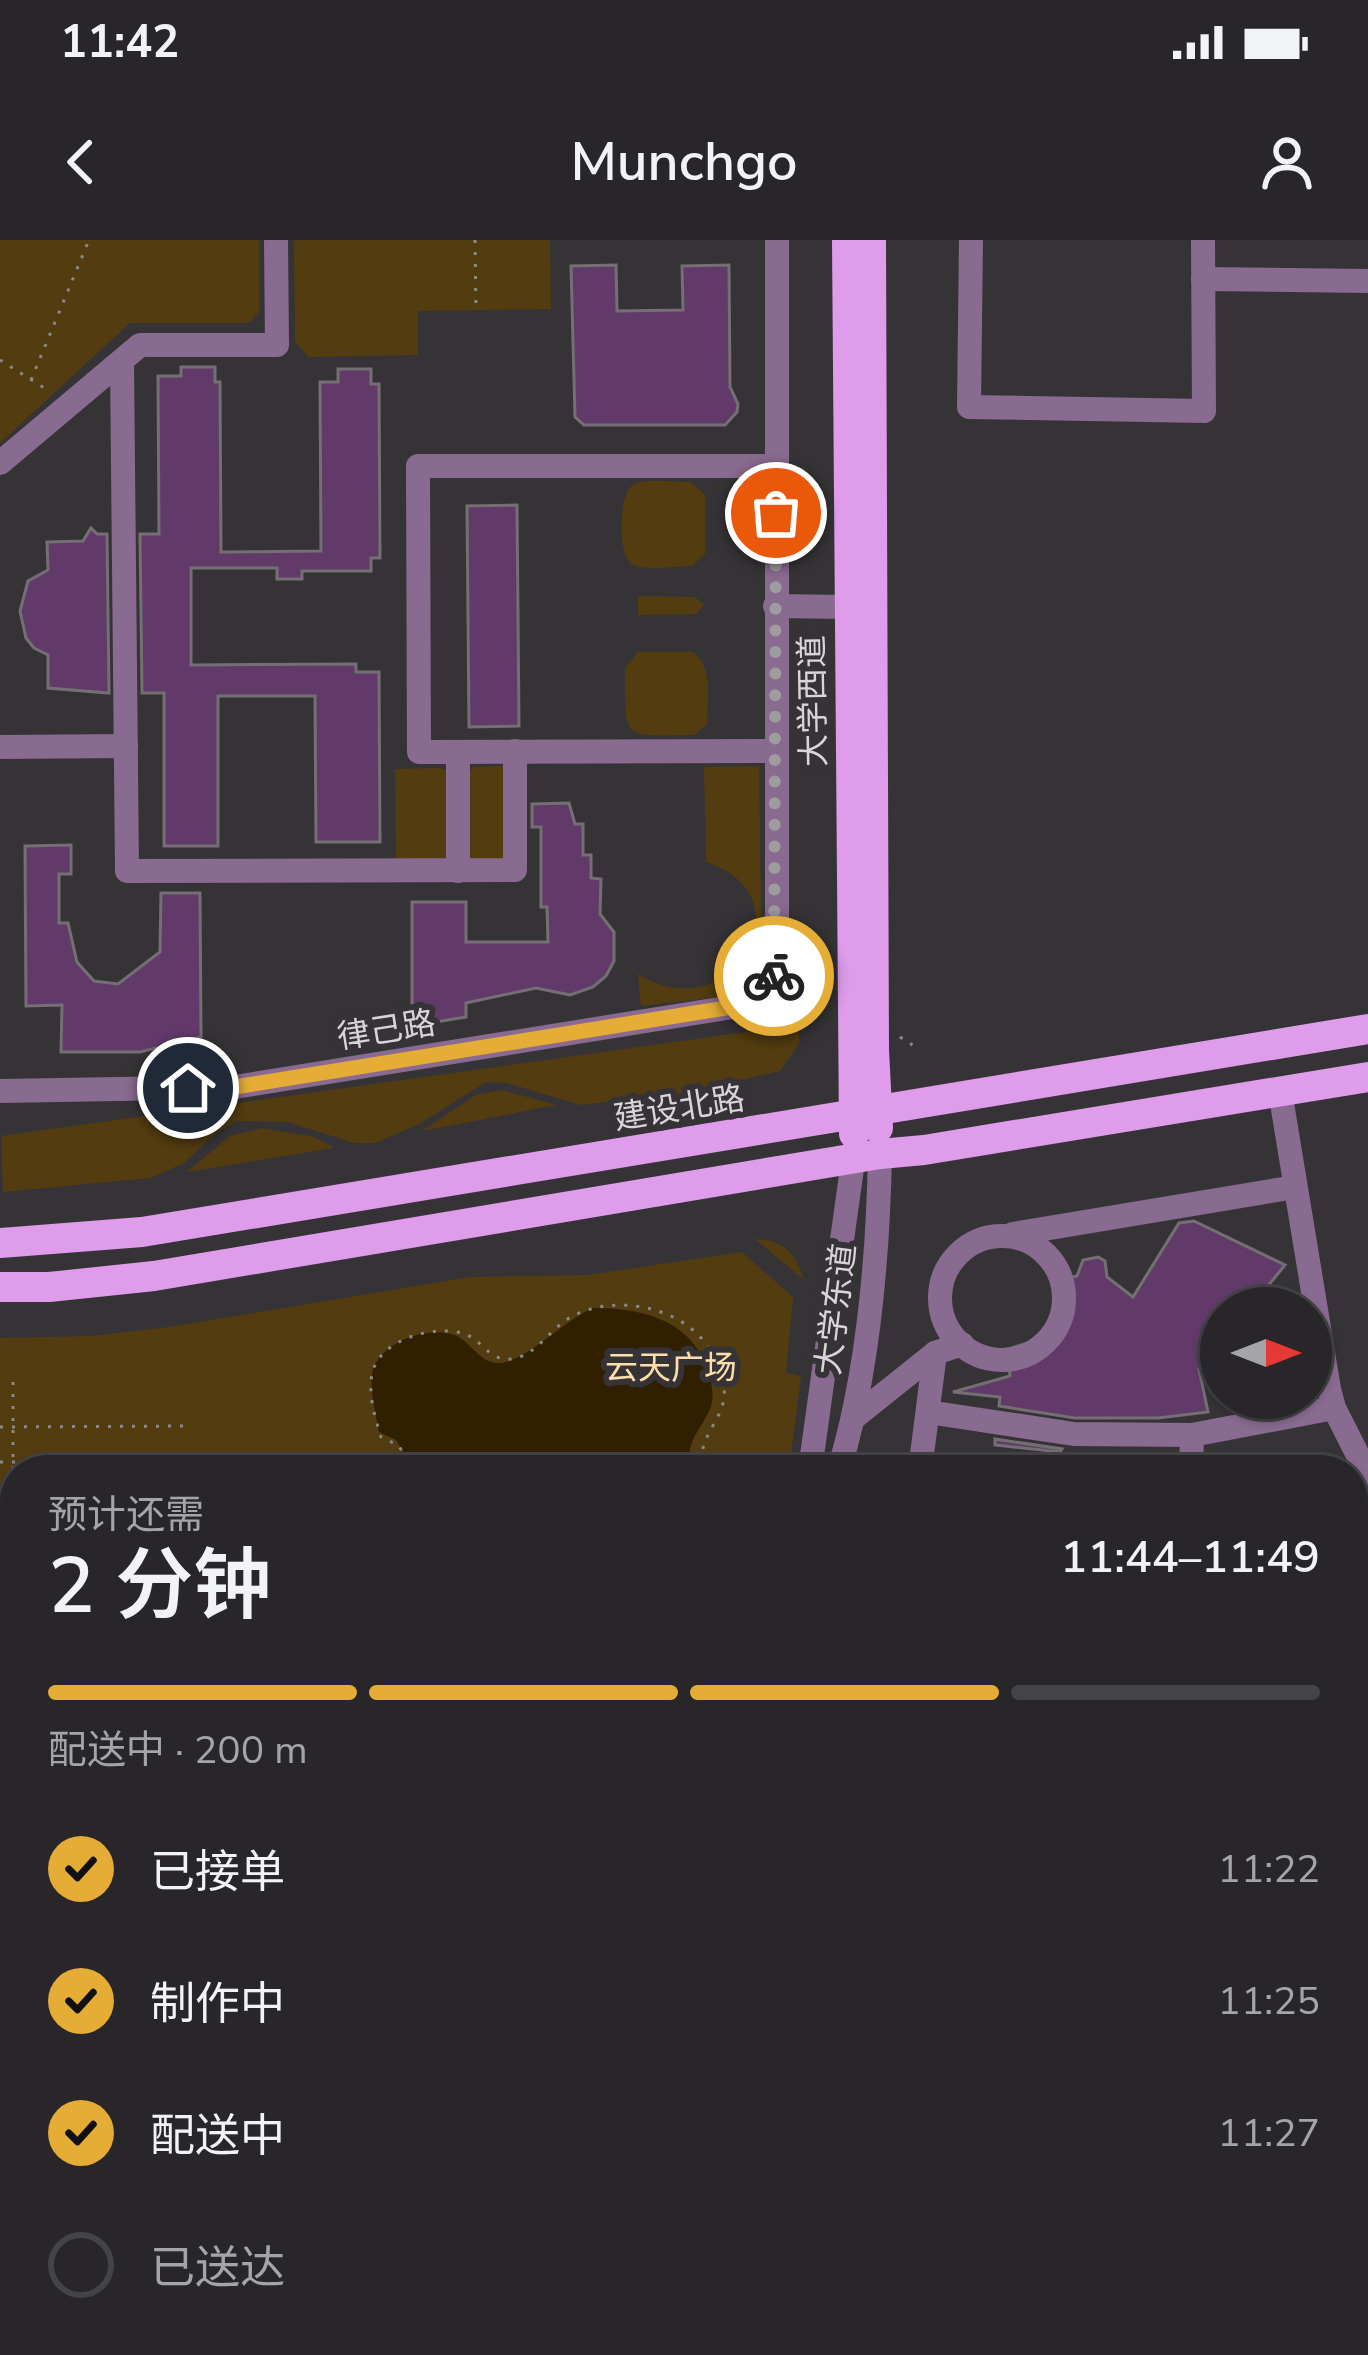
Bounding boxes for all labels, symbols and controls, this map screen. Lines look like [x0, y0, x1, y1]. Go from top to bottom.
text: 11:42 [60, 12, 179, 73]
text: Munchgo [570, 125, 798, 199]
icon: back [48, 129, 114, 195]
icon: person [1254, 129, 1320, 195]
pin [725, 462, 827, 564]
icon: bag [743, 480, 809, 546]
street label: 大学西道 [790, 635, 837, 767]
courier [714, 916, 834, 1036]
icon: bike [741, 943, 807, 1009]
street label: 律己路 [334, 1001, 439, 1060]
pin [137, 1037, 239, 1139]
icon: home [155, 1055, 221, 1121]
street label: 建设北路 [611, 1076, 748, 1141]
street label: 大学东道 [806, 1241, 867, 1377]
north arrow [1200, 1287, 1332, 1419]
map controls [1200, 1287, 1332, 1419]
park label: 云天广场 [605, 1346, 737, 1391]
text: 预计还需 [48, 1489, 204, 1542]
text: 11:44–11:49 [1060, 1527, 1320, 1588]
text: 2 分钟 [48, 1533, 271, 1640]
text: 配送中 · 200 m [48, 1724, 308, 1777]
icon: check [48, 1836, 114, 1902]
text: 已接单 [150, 1842, 285, 1903]
text: 11:22 [1218, 1843, 1320, 1896]
icon: check [48, 1968, 114, 2034]
text: 制作中 [150, 1974, 285, 2035]
text: 11:25 [1218, 1975, 1320, 2028]
icon: check [48, 2100, 114, 2166]
text: 配送中 [150, 2106, 285, 2167]
text: 11:27 [1218, 2107, 1320, 2160]
text: 已送达 [150, 2238, 285, 2299]

